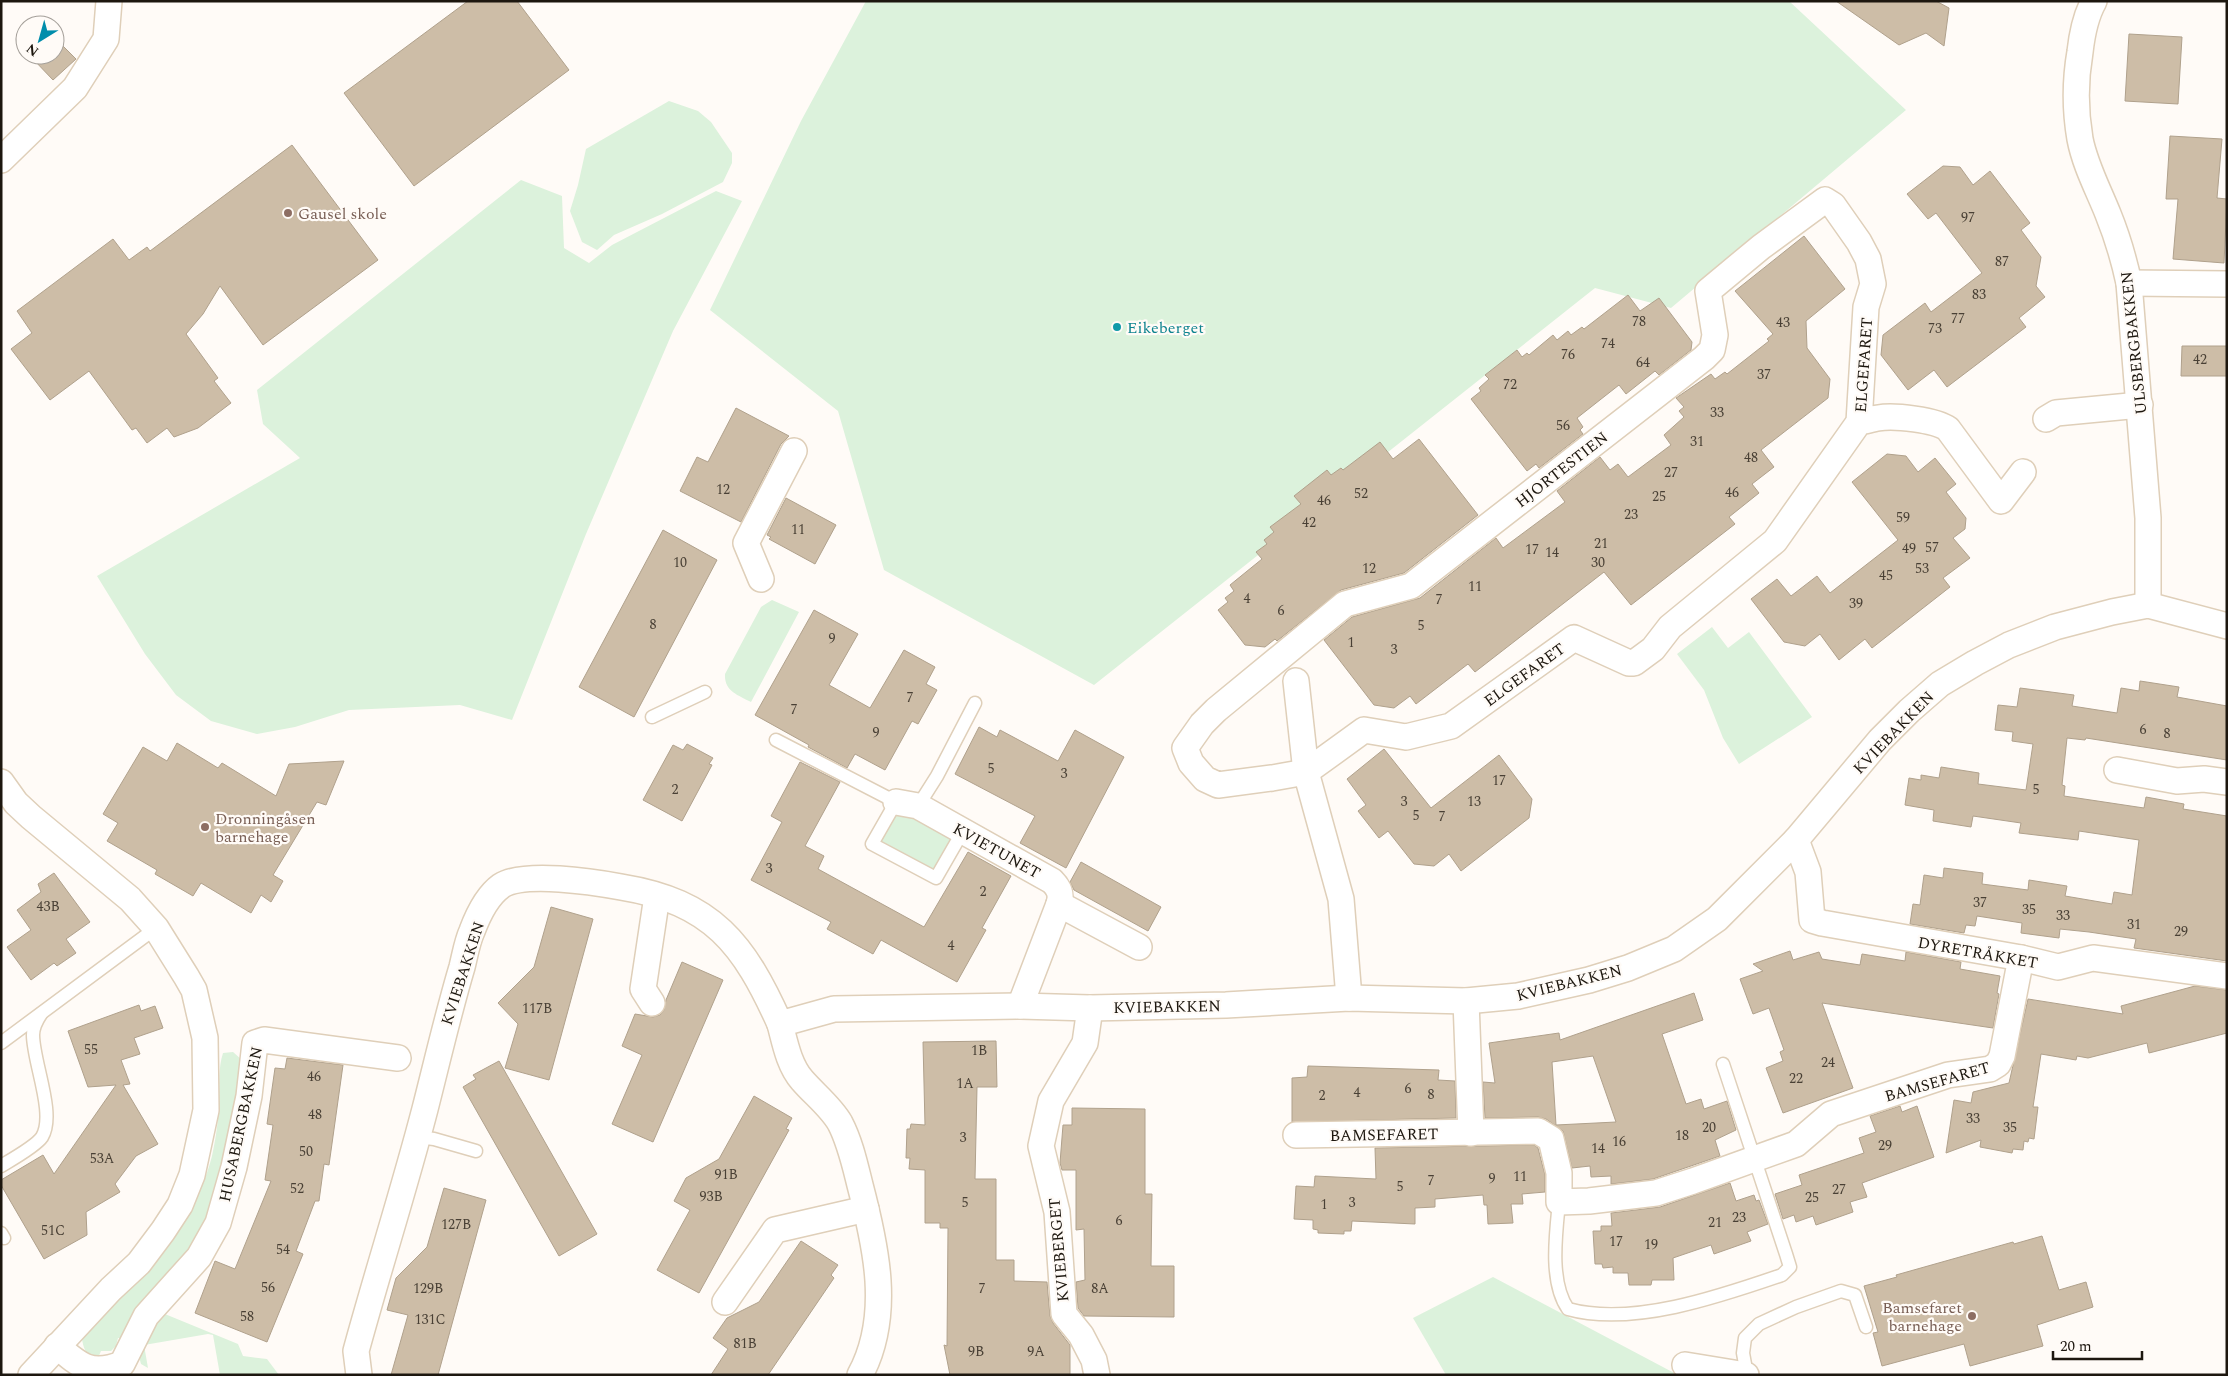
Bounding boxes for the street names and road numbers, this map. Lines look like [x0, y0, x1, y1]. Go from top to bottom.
street label: ULSBERGBAKKEN [2115, 270, 2153, 416]
street label: ELGEFARET [1849, 316, 1879, 414]
street label: HJORTESTIEN [1510, 426, 1613, 514]
street label: ELGEFARET [1479, 637, 1570, 713]
street label: KVIEBAKKEN [1848, 686, 1940, 780]
street label: KVIETUNET [948, 817, 1045, 885]
street label: KVIEBAKKEN [435, 918, 491, 1028]
street label: DYRETRÅKKET [1916, 931, 2040, 975]
street label: KVIEBAKKEN [1514, 958, 1625, 1008]
street label: KVIEBAKKEN [1113, 994, 1221, 1020]
street label: HUSABERGBAKKEN [213, 1044, 269, 1204]
street label: BAMSEFARET [1882, 1055, 1993, 1108]
street label: BAMSEFARET [1329, 1122, 1439, 1148]
street label: KVIEBERGET [1042, 1197, 1076, 1303]

